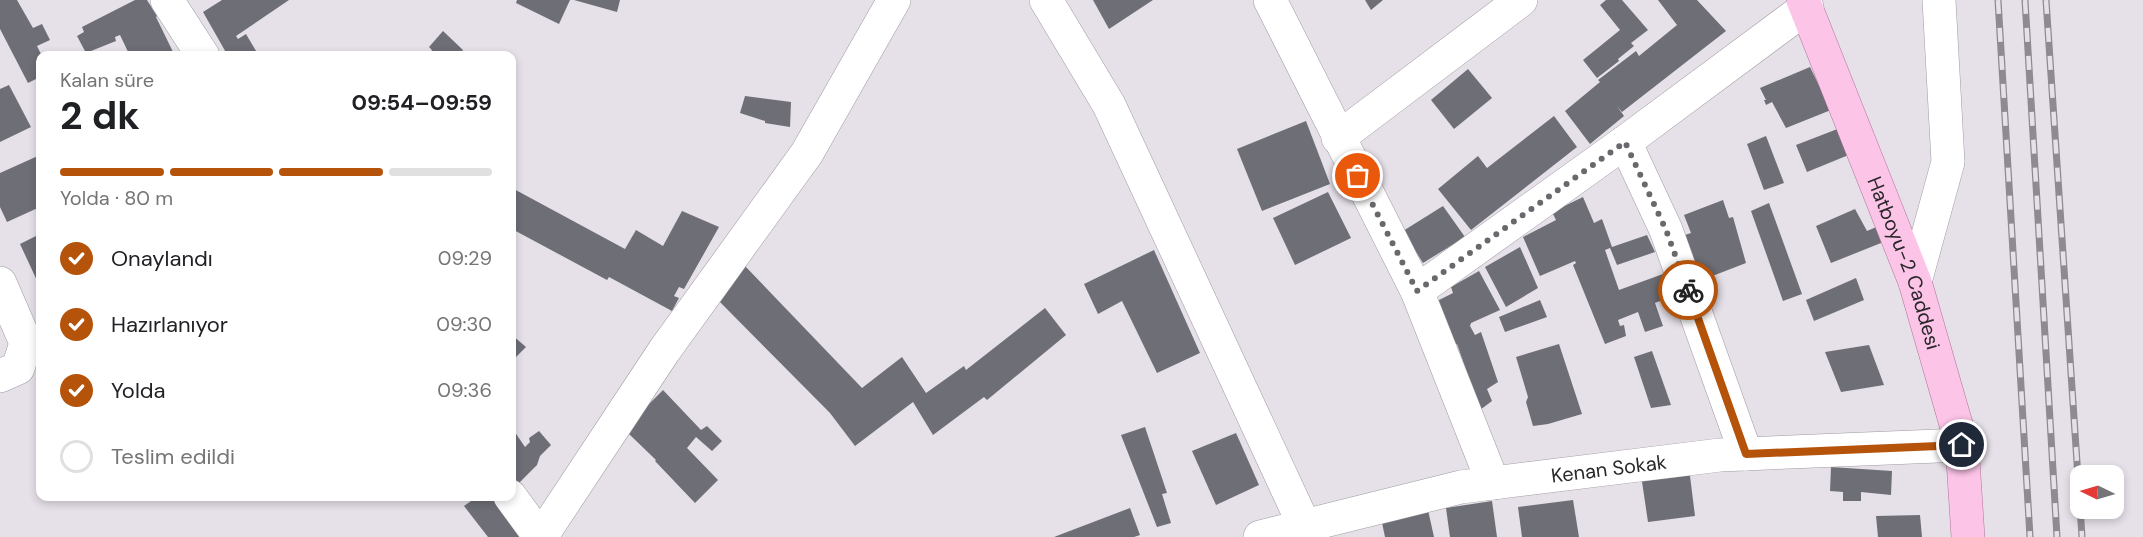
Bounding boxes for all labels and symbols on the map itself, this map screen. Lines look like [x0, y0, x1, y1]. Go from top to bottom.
pin [1332, 150, 1383, 201]
street label: Hatboyu-2 Caddesi [1861, 173, 1947, 353]
courier [1658, 260, 1718, 320]
pin [1936, 419, 1987, 470]
street label: Kenan Sokak [1550, 449, 1668, 489]
north arrow [2070, 465, 2124, 519]

